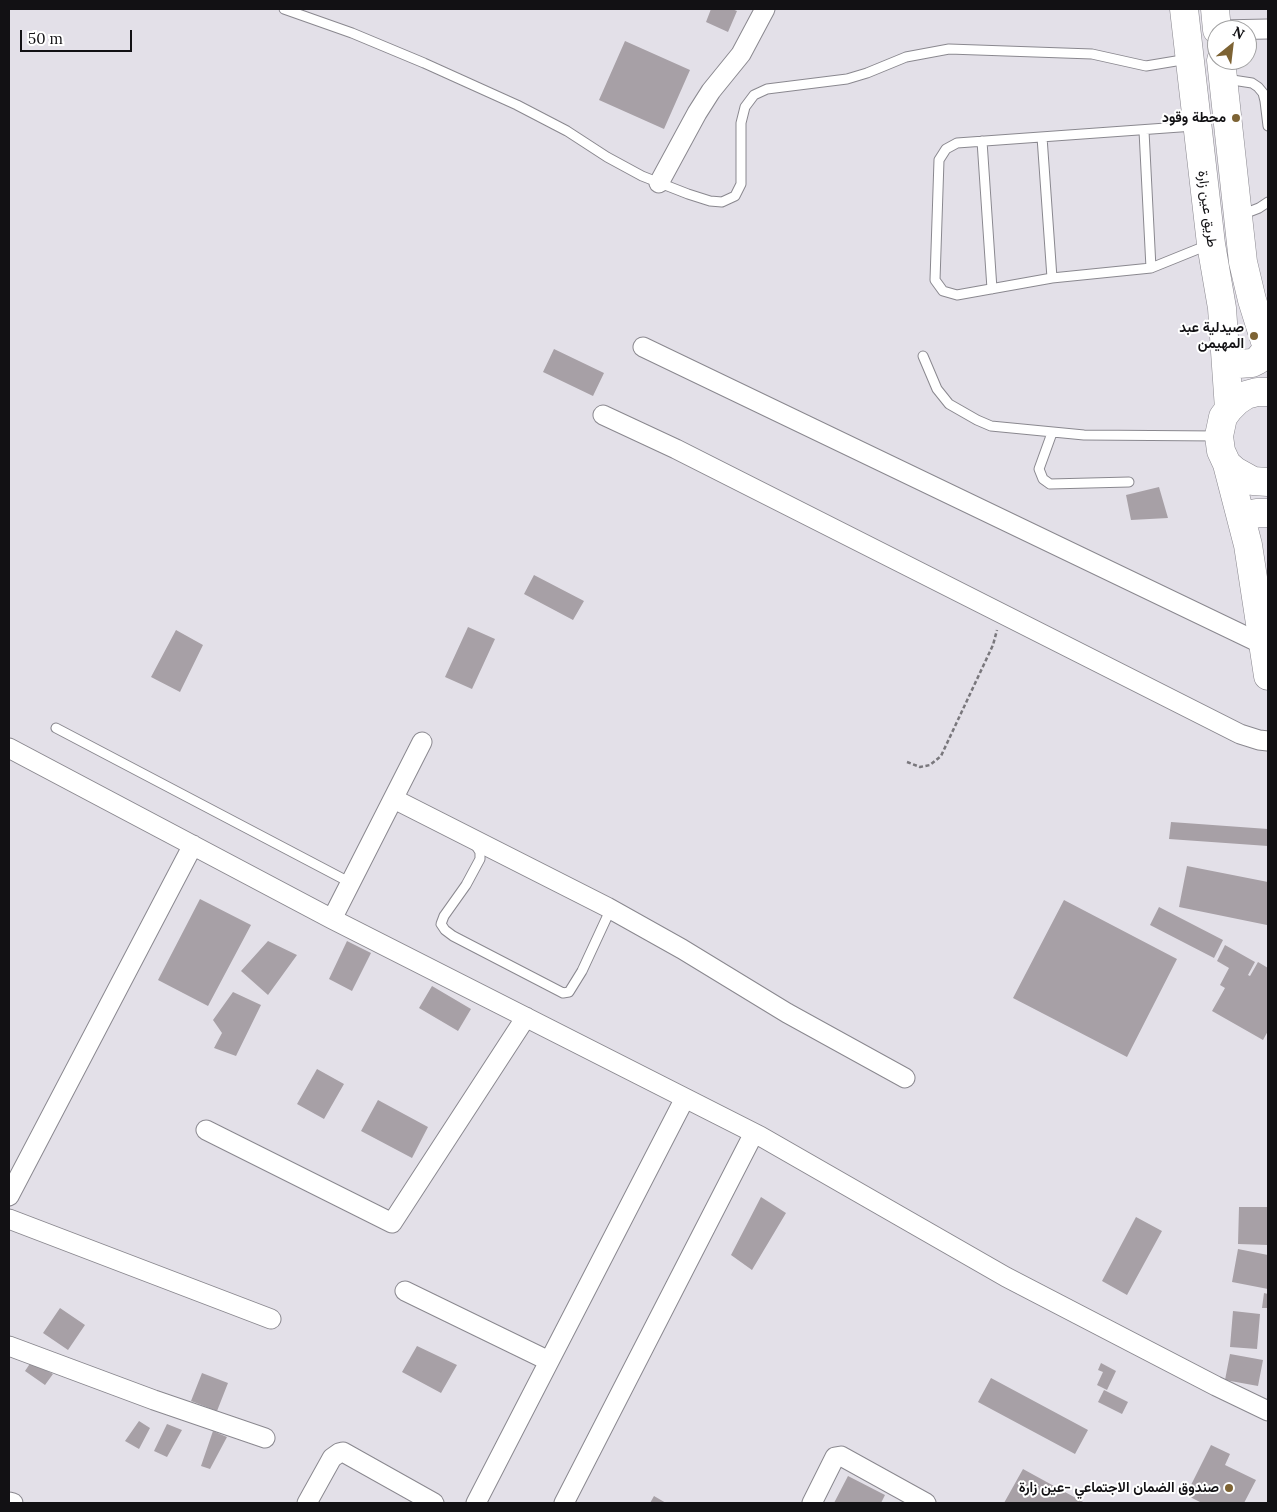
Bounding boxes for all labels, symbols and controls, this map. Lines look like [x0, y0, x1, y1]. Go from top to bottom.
scale bar [22, 20, 135, 52]
north arrow [1207, 20, 1257, 70]
text: N [1230, 22, 1248, 43]
text: 50 m [28, 29, 63, 48]
place label: محطة وقود [1162, 110, 1226, 126]
marker: محطة وقود [1230, 112, 1242, 124]
street label: طريق عين زارة [1194, 170, 1220, 248]
place label: صيدلية عبد المهيمن [1179, 320, 1244, 352]
marker: صيدلية عبد المهيمن [1248, 330, 1260, 342]
place label: صندوق الضمان الاجتماعي -عين زارة [1019, 1480, 1219, 1496]
marker: صندوق الضمان الاجتماعي -عين زارة [1223, 1482, 1235, 1494]

